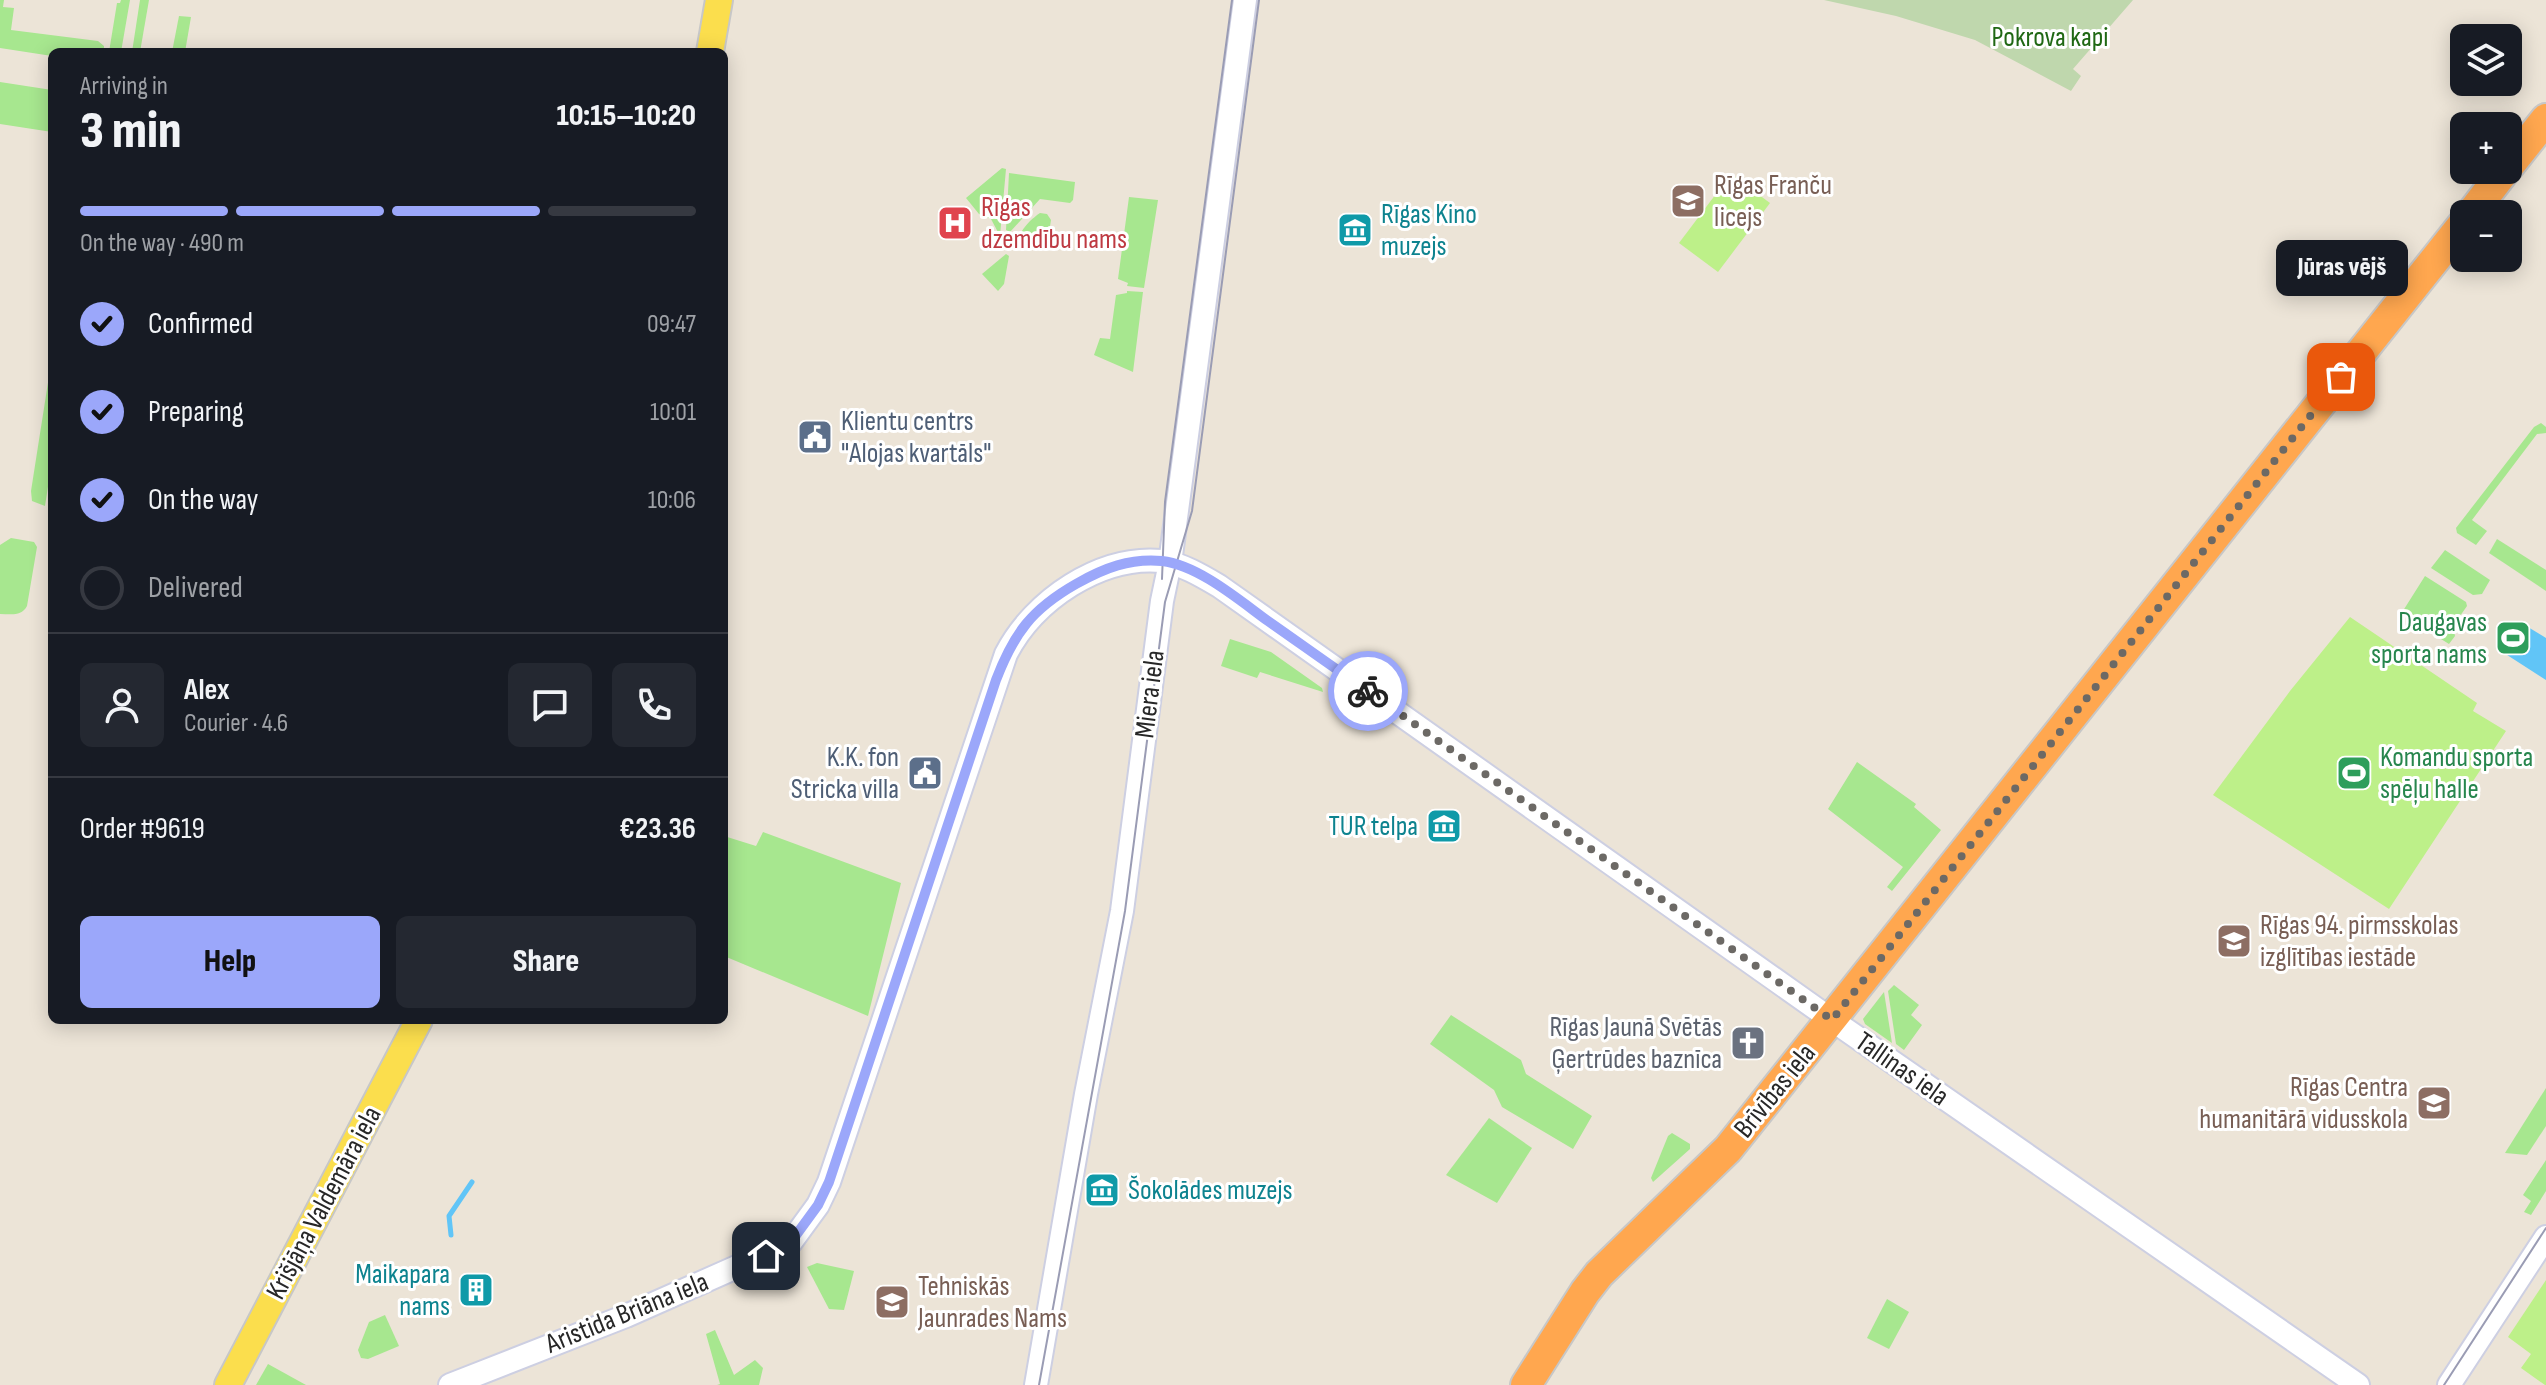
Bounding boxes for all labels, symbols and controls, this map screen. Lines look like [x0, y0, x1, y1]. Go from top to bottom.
park label: Pokrova kapi [1991, 21, 2109, 54]
map controls [2450, 24, 2522, 272]
button: layers [2450, 24, 2522, 96]
text: Arriving in [80, 71, 168, 102]
text: 10:15–10:20 [556, 98, 696, 134]
text: 3 min [80, 100, 182, 163]
button: + [2450, 112, 2522, 184]
place label: Rīgas Franču licejs [1714, 169, 1832, 234]
school or university icon: Rīgas Franču licejs [1669, 182, 1707, 220]
place label: Rīgas dzemdību nams [981, 191, 1127, 256]
place label: Rīgas Kino muzejs [1381, 198, 1477, 263]
button: − [2450, 200, 2522, 272]
hospital icon: Rīgas dzemdību nams [936, 204, 974, 242]
museum icon: Rīgas Kino muzejs [1336, 211, 1374, 249]
text: On the way · 490 m [80, 228, 244, 259]
callout: Jūras vējš [2275, 241, 2407, 297]
text: Jūras vējš [2298, 252, 2387, 283]
icon: check [80, 302, 124, 346]
text: Confirmed [148, 306, 253, 342]
text: 09:47 [647, 309, 696, 340]
pin [2307, 343, 2375, 411]
icon: bag [2319, 355, 2363, 399]
icon: check [80, 390, 124, 434]
text: Preparing [148, 394, 244, 430]
text: 10:01 [650, 397, 696, 428]
place label: Klientu centrs "Alojas kvartāls" [841, 405, 992, 470]
public building icon: Klientu centrs "Alojas kvartāls" [796, 418, 834, 456]
icon: check [80, 478, 124, 522]
text: On the way [148, 482, 258, 518]
text: 10:06 [648, 485, 696, 516]
text: Delivered [148, 570, 243, 606]
place label: Daugavas sporta nams [2371, 606, 2487, 671]
sports icon: Daugavas sporta nams [2494, 619, 2532, 657]
street label: Miera iela [1128, 648, 1172, 740]
courier [1328, 651, 1408, 731]
button: person [80, 663, 164, 747]
button: chat [508, 663, 592, 747]
button: phone [612, 663, 696, 747]
icon: bike [1346, 669, 1390, 713]
text: Alex [184, 672, 230, 708]
text: Courier · 4.6 [184, 708, 288, 739]
place label: K.K. fon Stricka villa [791, 741, 899, 806]
place label: Komandu sporta spēļu halle [2380, 741, 2533, 806]
public building icon: K.K. fon Stricka villa [906, 754, 944, 792]
sports icon: Komandu sporta spēļu halle [2335, 754, 2373, 792]
museum icon: TUR telpa [1425, 807, 1463, 845]
place label: TUR telpa [1328, 810, 1418, 843]
text: Order #9619 [80, 811, 205, 847]
text: €23.36 [619, 811, 696, 847]
place label: Rīgas 94. pirmsskolas izglītības iestāde [2260, 909, 2459, 974]
button: Help [80, 916, 380, 1008]
button: Share [396, 916, 696, 1008]
school or university icon: Rīgas 94. pirmsskolas izglītības iestāde [2215, 922, 2253, 960]
place label: Rīgas Jaunā Svētās Ģertrūdes baznīca [1549, 1011, 1722, 1076]
church icon: Rīgas Jaunā Svētās Ģertrūdes baznīca [1729, 1024, 1767, 1062]
street label: Tallinas iela [1849, 1025, 1955, 1113]
street label: Brīvības iela [1727, 1037, 1823, 1145]
place label: Rīgas Centra humanitārā vidusskola [2199, 1071, 2408, 1136]
school or university icon: Rīgas Centra humanitārā vidusskola [2415, 1084, 2453, 1122]
street label: Krišjāņa Valdemāra iela [259, 1101, 389, 1305]
museum icon: Šokolādes muzejs [1083, 1171, 1121, 1209]
place label: Šokolādes muzejs [1128, 1174, 1293, 1207]
pin [732, 1222, 800, 1290]
icon: home [744, 1234, 788, 1278]
place label: Maikapara nams [355, 1258, 450, 1323]
street label: Aristida Briāna iela [540, 1265, 713, 1361]
place label: Tehniskās Jaunrades Nams [917, 1270, 1067, 1335]
building icon: Maikapara nams [457, 1271, 495, 1309]
school or university icon: Tehniskās Jaunrades Nams [873, 1283, 911, 1321]

